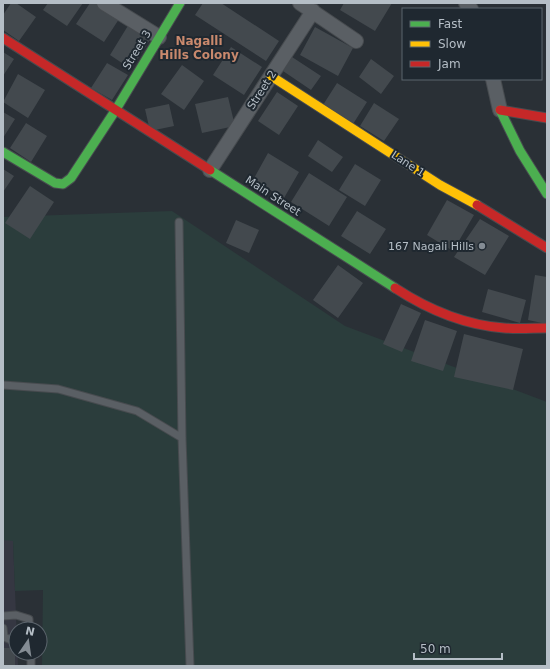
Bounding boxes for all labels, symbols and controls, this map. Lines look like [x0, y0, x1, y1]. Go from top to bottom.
legend [402, 8, 542, 80]
text: Fast [438, 17, 462, 31]
street label: Street 3 [120, 28, 154, 72]
district label: Nagalli Hills Colony [159, 34, 239, 62]
text: Slow [438, 37, 466, 51]
text: Jam [437, 57, 461, 71]
street label: Street 2 [245, 68, 279, 112]
street label: Lane 1 [389, 148, 427, 180]
street label: Main Street [243, 173, 304, 219]
place label: 167 Nagali Hills [388, 240, 474, 253]
marker: 167 Nagali Hills [477, 241, 487, 251]
north arrow [8, 621, 48, 661]
text: N [24, 624, 36, 639]
scale bar [414, 635, 502, 661]
text: 50 m [420, 642, 451, 656]

